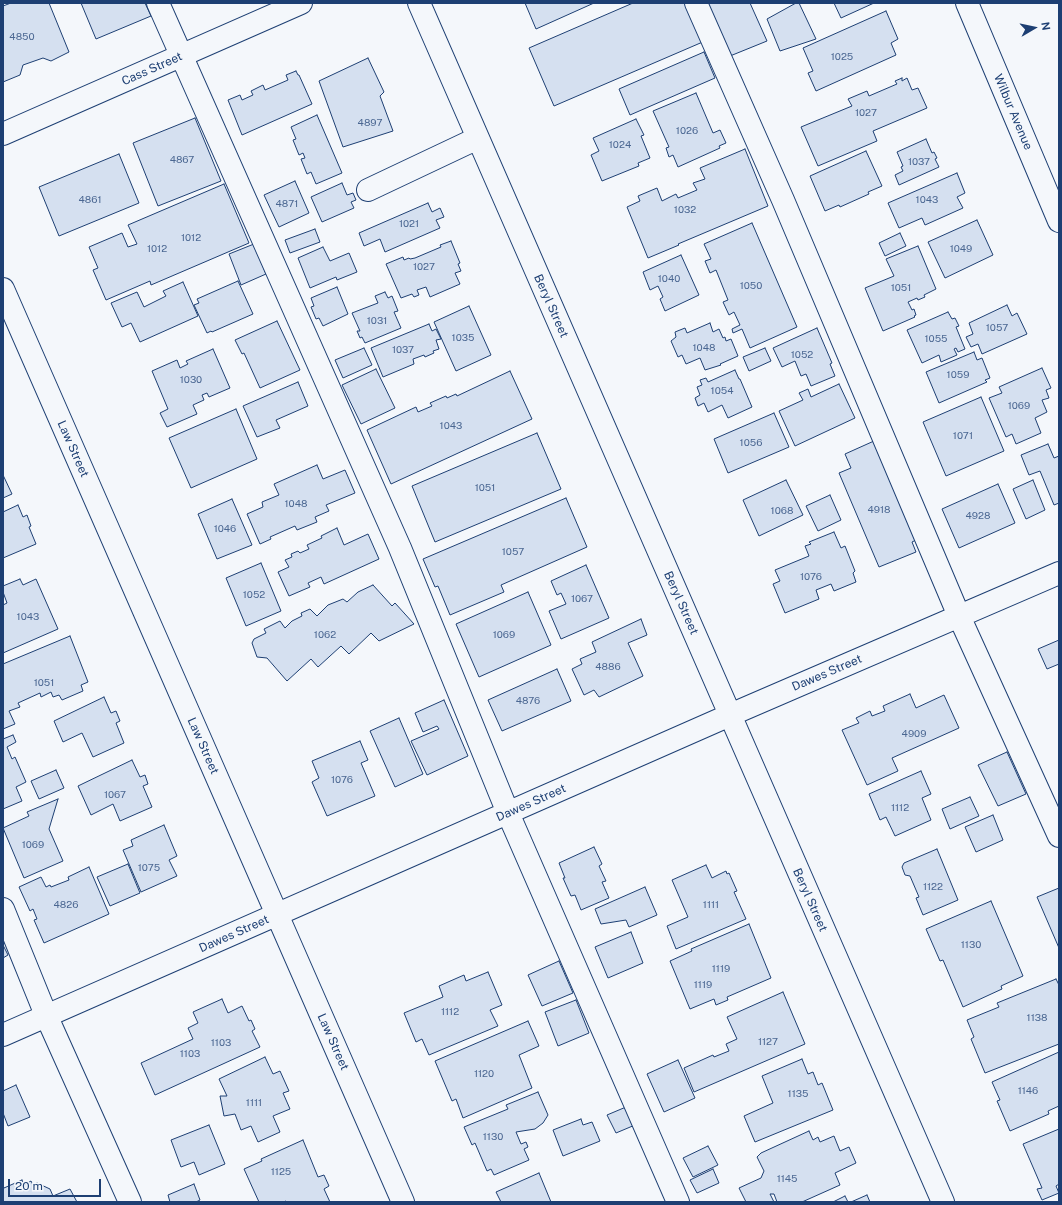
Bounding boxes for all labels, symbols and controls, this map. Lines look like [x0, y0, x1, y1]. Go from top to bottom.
north arrow [1014, 8, 1054, 48]
text: N [1039, 21, 1052, 31]
house number: 4850 [9, 31, 35, 43]
street label: Cass Street [119, 49, 185, 89]
house number: 1025 [831, 51, 853, 63]
street label: Wilbur Avenue [991, 72, 1035, 152]
house number: 1027 [855, 107, 877, 119]
house number: 4897 [358, 117, 382, 129]
house number: 1026 [676, 125, 698, 137]
house number: 1024 [609, 139, 631, 151]
house number: 4867 [170, 154, 194, 166]
house number: 1037 [908, 156, 930, 168]
house number: 4861 [79, 194, 101, 206]
house number: 1043 [916, 194, 938, 206]
house number: 4871 [276, 198, 298, 210]
house number: 1032 [674, 204, 696, 216]
house number: 1021 [399, 218, 419, 230]
house number: 1012 [181, 232, 201, 244]
house number: 1012 [147, 243, 167, 255]
house number: 1049 [950, 243, 972, 255]
house number: 1027 [413, 261, 435, 273]
street label: Beryl Street [531, 272, 571, 340]
house number: 1040 [658, 273, 680, 285]
house number: 1050 [740, 280, 762, 292]
house number: 1051 [891, 282, 911, 294]
house number: 1031 [367, 315, 387, 327]
house number: 1057 [986, 322, 1008, 334]
house number: 1035 [452, 332, 474, 344]
house number: 1055 [925, 333, 947, 345]
house number: 1048 [693, 342, 715, 354]
house number: 1037 [392, 344, 414, 356]
house number: 1052 [791, 349, 813, 361]
house number: 1059 [947, 369, 969, 381]
house number: 1030 [180, 374, 202, 386]
house number: 1054 [711, 385, 733, 397]
house number: 1069 [1008, 400, 1030, 412]
street label: Law Street [54, 418, 92, 480]
house number: 1043 [440, 420, 462, 432]
house number: 1071 [953, 430, 973, 442]
house number: 1056 [740, 437, 762, 449]
house number: 1051 [475, 482, 495, 494]
house number: 1048 [285, 498, 307, 510]
house number: 4918 [867, 504, 891, 516]
house number: 1068 [771, 505, 793, 517]
house number: 4928 [966, 510, 990, 522]
house number: 1046 [214, 523, 236, 535]
house number: 1057 [502, 546, 524, 558]
street label: Beryl Street [661, 569, 701, 637]
house number: 1076 [800, 571, 822, 583]
house number: 1052 [243, 589, 265, 601]
house number: 1067 [571, 593, 593, 605]
house number: 1043 [17, 611, 39, 623]
house number: 1062 [314, 629, 336, 641]
house number: 1069 [493, 629, 515, 641]
street label: Dawes Street [790, 652, 864, 694]
house number: 4886 [595, 661, 621, 673]
house number: 1051 [34, 677, 54, 689]
house number: 4876 [516, 695, 540, 707]
street label: Law Street [184, 715, 222, 777]
house number: 4909 [902, 728, 926, 740]
house number: 1076 [331, 774, 353, 786]
street label: Dawes Street [494, 781, 568, 825]
house number: 1067 [104, 789, 126, 801]
house number: 1112 [891, 802, 909, 814]
house number: 1069 [22, 839, 44, 851]
house number: 1075 [138, 862, 160, 874]
street label: Beryl Street [790, 866, 830, 934]
house number: 1122 [923, 881, 943, 893]
house number: 4826 [54, 899, 78, 911]
house number: 1111 [703, 899, 719, 911]
street label: Dawes Street [197, 912, 271, 956]
house number: 1130 [961, 939, 981, 951]
house number: 1119 [712, 963, 730, 975]
house number: 1119 [694, 979, 712, 991]
house number: 1112 [441, 1006, 459, 1018]
street label: Law Street [314, 1011, 352, 1073]
house number: 1138 [1027, 1012, 1047, 1024]
house number: 1127 [758, 1036, 778, 1048]
house number: 1103 [211, 1037, 231, 1049]
house number: 1103 [180, 1048, 200, 1060]
house number: 1120 [474, 1068, 494, 1080]
house number: 1146 [1018, 1085, 1038, 1097]
house number: 1135 [788, 1088, 808, 1100]
house number: 1111 [246, 1097, 262, 1109]
house number: 1130 [483, 1131, 503, 1143]
house number: 1125 [271, 1166, 291, 1178]
scale bar [10, 1171, 103, 1197]
house number: 1145 [777, 1173, 797, 1185]
text: 20 m [15, 1179, 43, 1193]

